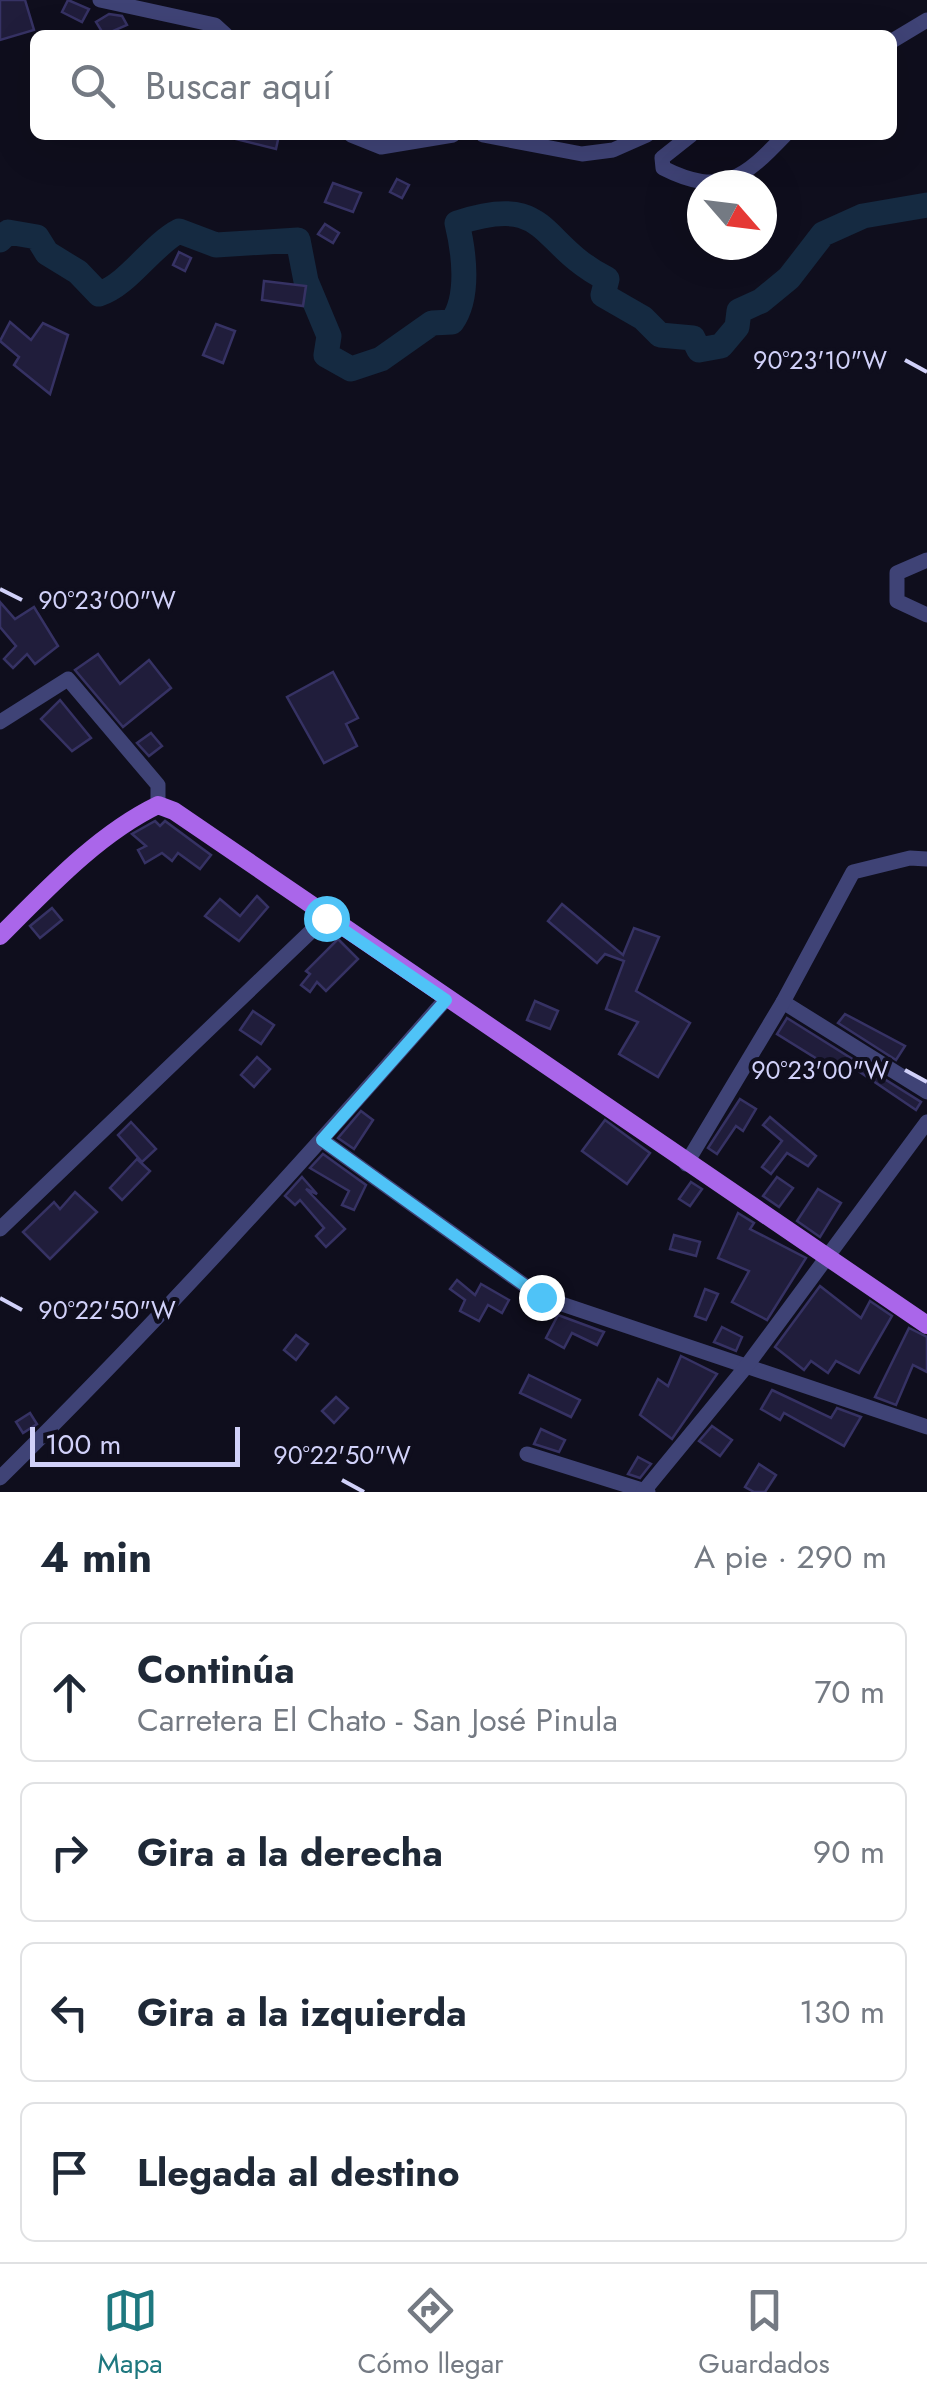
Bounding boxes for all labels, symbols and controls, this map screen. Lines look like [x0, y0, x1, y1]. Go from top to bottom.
search box [30, 30, 897, 140]
icon: search [65, 58, 120, 113]
text: Buscar aquí [145, 58, 332, 113]
north arrow [687, 170, 777, 260]
text: 90°23'10"W [753, 342, 887, 378]
text: 90°23'00"W [38, 582, 176, 618]
route start [304, 896, 350, 942]
text: 90°23'00"W [751, 1052, 889, 1088]
route end [519, 1275, 565, 1321]
text: 90°22'50"W [38, 1292, 176, 1328]
scale bar [30, 1422, 240, 1466]
text: 100 m [45, 1424, 121, 1465]
text: 90°22'50"W [273, 1437, 411, 1473]
text: 4 min [40, 1527, 152, 1588]
text: A pie · 290 m [694, 1534, 887, 1580]
text: Continúa [137, 1642, 295, 1697]
icon: ahead [42, 1665, 97, 1720]
text: 70 m [814, 1669, 885, 1715]
text: Carretera El Chato - San José Pinula [137, 1697, 618, 1743]
icon: right [42, 1825, 97, 1880]
text: Gira a la derecha [137, 1825, 443, 1880]
text: 90 m [813, 1829, 885, 1875]
icon: left [42, 1985, 97, 2040]
text: Gira a la izquierda [137, 1985, 467, 2040]
text: 130 m [799, 1989, 885, 2035]
icon: arrive [42, 2145, 97, 2200]
text: Llegada al destino [137, 2145, 460, 2200]
tab: Mapa [97, 2283, 163, 2384]
tab: Cómo llegar [357, 2283, 504, 2384]
tab: Guardados [698, 2283, 830, 2384]

